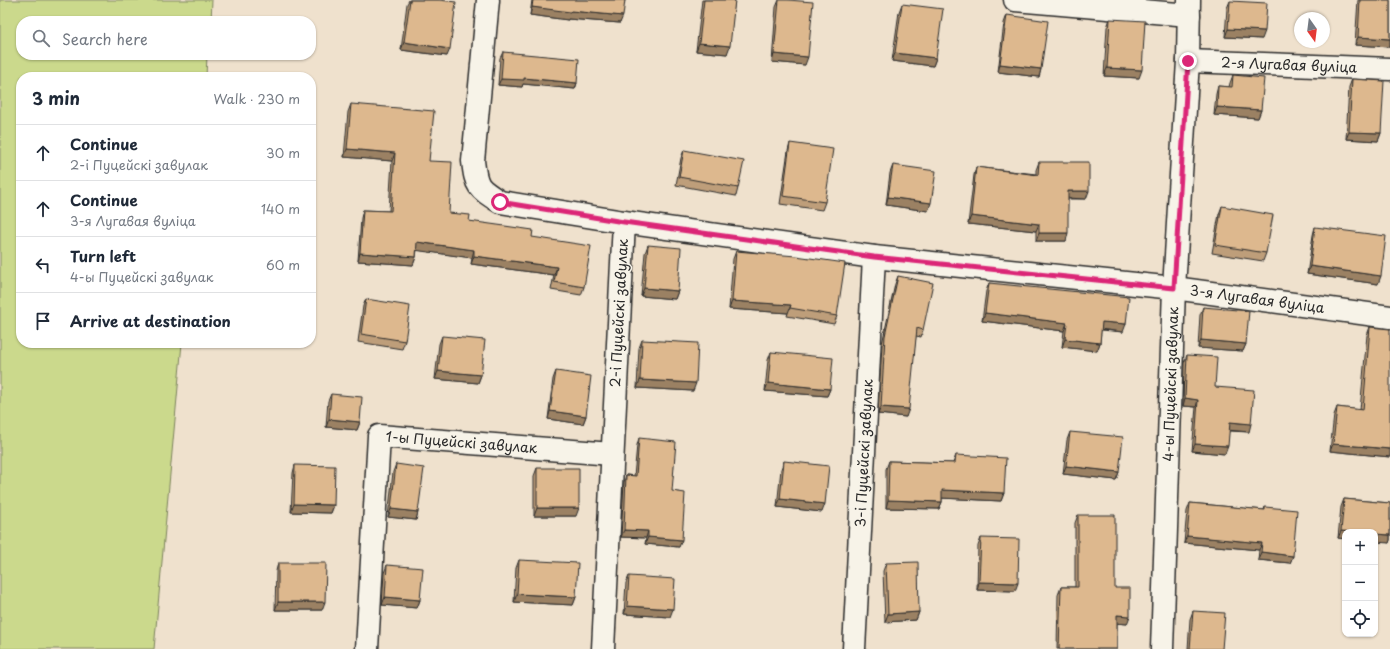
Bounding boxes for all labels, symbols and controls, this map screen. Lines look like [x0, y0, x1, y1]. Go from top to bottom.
north arrow [1294, 12, 1330, 48]
search box [16, 16, 316, 60]
icon: search [30, 27, 52, 49]
text: Search here [62, 27, 148, 50]
street label: 2-я Лугавая вуліца [1220, 51, 1358, 78]
route end [1179, 52, 1197, 70]
text: 3 min [32, 85, 80, 111]
text: Walk · 230 m [213, 89, 300, 108]
text: Continue [70, 132, 138, 155]
icon: ahead [32, 142, 54, 164]
text: 30 m [266, 143, 300, 162]
text: 2-і Пуцейскі завулак [70, 155, 208, 174]
text: Continue [70, 188, 138, 211]
route start [491, 193, 509, 211]
icon: ahead [32, 198, 54, 220]
text: 140 m [261, 199, 300, 218]
text: 3-я Лугавая вуліца [70, 211, 196, 230]
street label: 2-і Пуцейскі завулак [604, 238, 633, 388]
text: Turn left [70, 244, 136, 267]
icon: left [32, 254, 54, 276]
text: 60 m [266, 255, 300, 274]
text: 4-ы Пуцейскі завулак [70, 267, 214, 286]
street label: 3-я Лугавая вуліца [1189, 279, 1326, 318]
street label: 4-ы Пуцейскі завулак [1157, 306, 1183, 462]
text: Arrive at destination [70, 309, 231, 332]
icon: arrive [32, 310, 54, 332]
street label: 3-і Пуцейскі завулак [849, 378, 878, 528]
street label: 1-ы Пуцейскі завулак [385, 426, 539, 458]
map controls [1342, 529, 1378, 637]
button: + [1342, 529, 1378, 565]
button: − [1342, 565, 1378, 601]
button: locate [1342, 601, 1378, 637]

